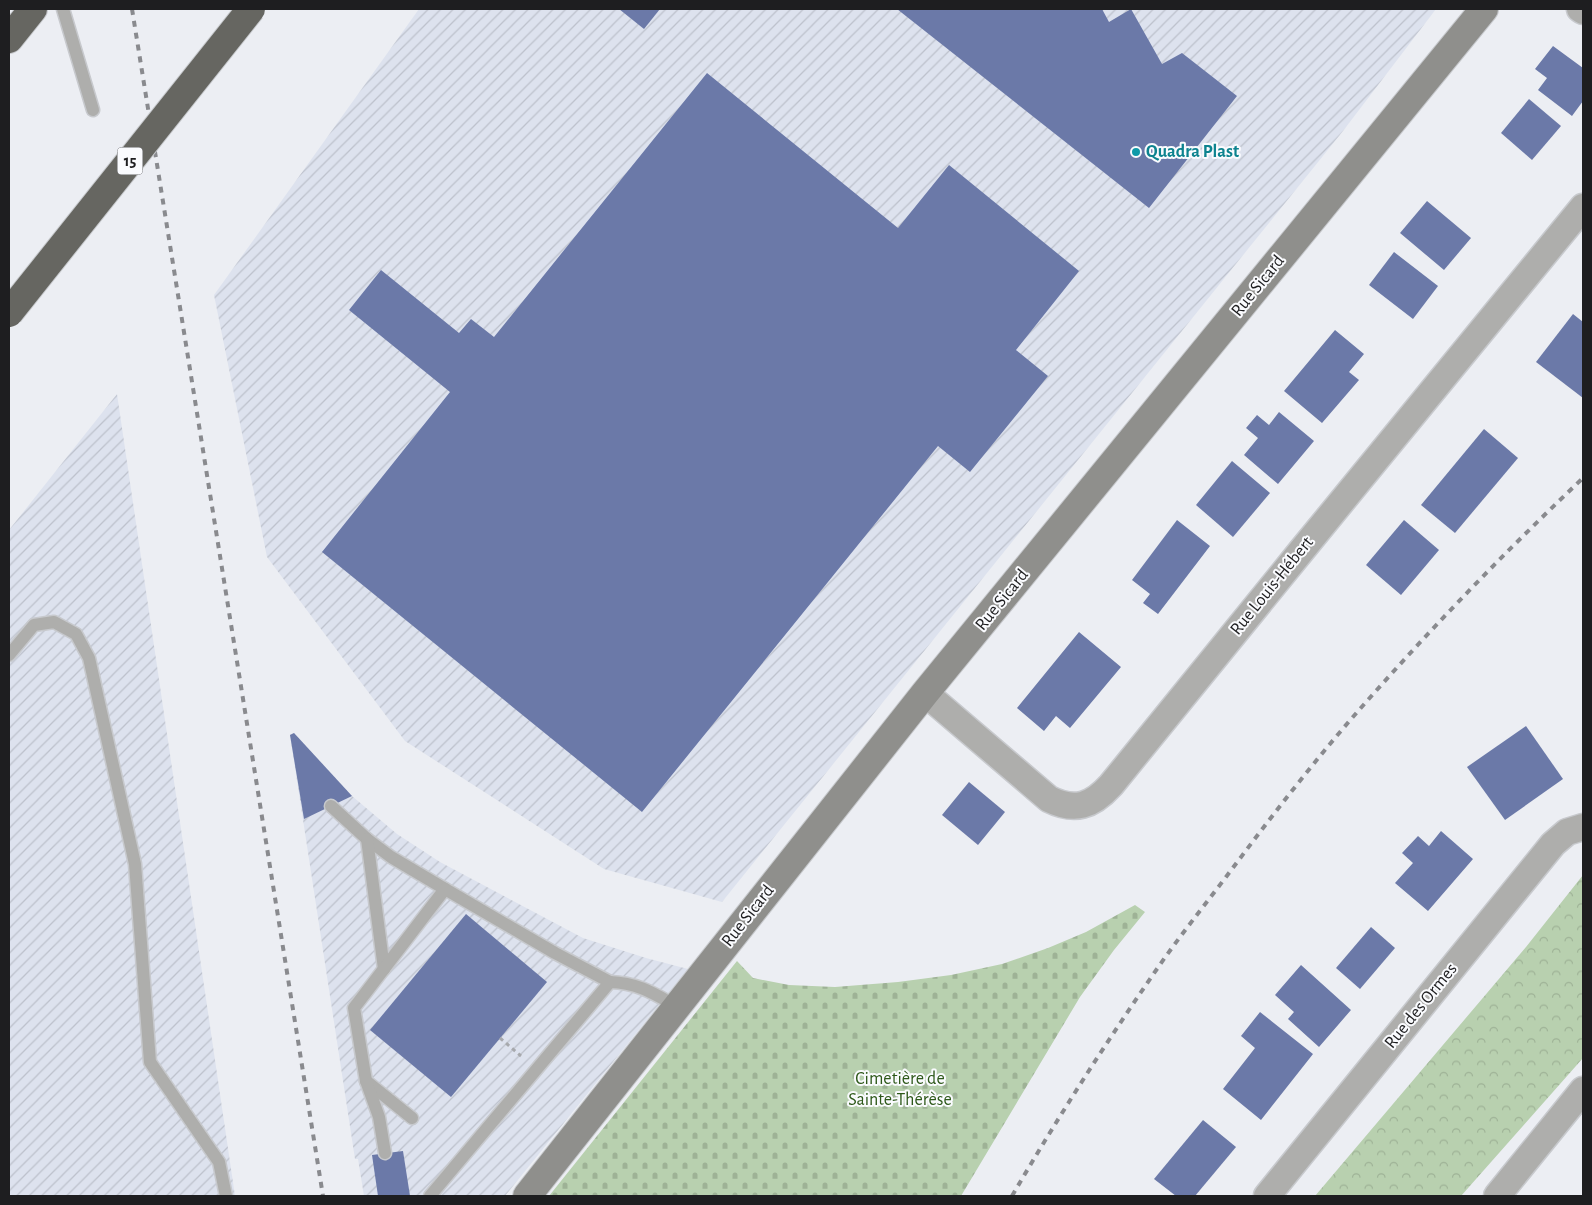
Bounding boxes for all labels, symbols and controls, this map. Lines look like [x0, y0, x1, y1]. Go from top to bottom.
place label: Quadra Plast [1146, 143, 1239, 161]
marker: Quadra Plast [1130, 146, 1142, 158]
road number: 15 [118, 148, 142, 175]
street label: Rue Sicard [1228, 252, 1288, 320]
street label: Rue Louis-Hébert [1227, 533, 1317, 639]
street label: Rue Sicard [972, 566, 1032, 634]
street label: Rue Sicard [718, 882, 778, 950]
street label: Rue des Ormes [1381, 960, 1461, 1052]
park label: Cimetière de Sainte-Thérèse [848, 1070, 952, 1109]

